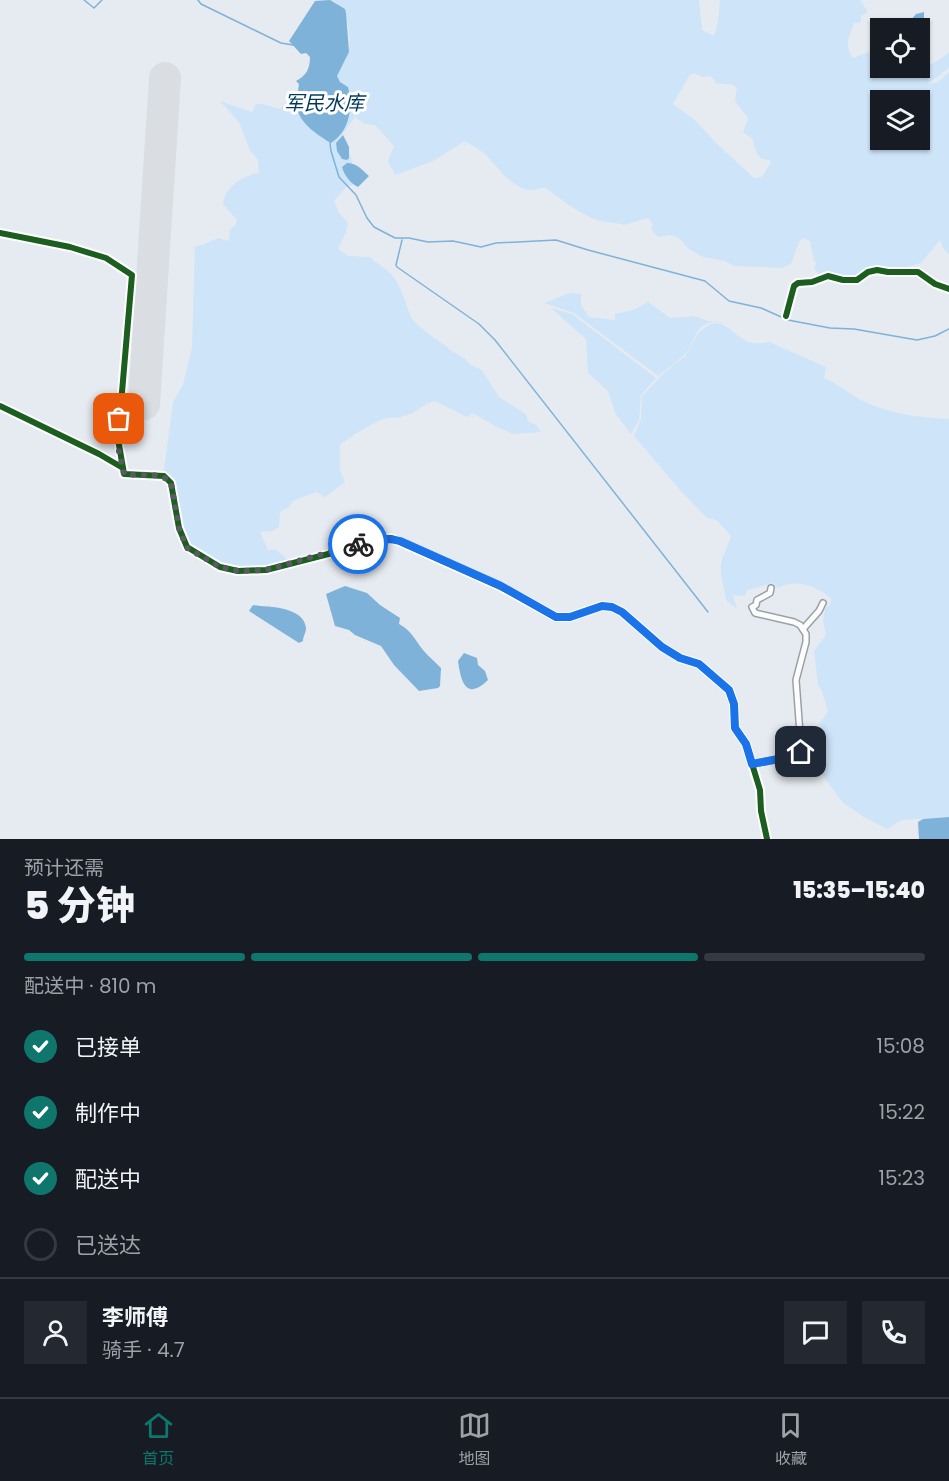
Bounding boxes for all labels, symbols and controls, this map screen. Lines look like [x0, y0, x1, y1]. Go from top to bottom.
map controls [870, 18, 930, 150]
button: locate [870, 18, 930, 78]
water label: 军民水库 [284, 89, 367, 117]
button: layers [870, 90, 930, 150]
pin [93, 393, 144, 444]
icon: bag [102, 402, 135, 435]
courier [328, 514, 388, 574]
icon: bike [342, 528, 375, 561]
pin [775, 726, 826, 777]
icon: home [784, 735, 817, 768]
text: 预计还需 [24, 854, 104, 882]
text: 15:35–15:40 [793, 875, 925, 906]
text: 5 分钟 [24, 878, 135, 933]
text: 配送中 · 810 m [24, 972, 156, 1000]
icon: check [24, 1030, 57, 1063]
text: 已接单 [75, 1032, 141, 1063]
text: 15:08 [877, 1032, 925, 1060]
icon: check [24, 1096, 57, 1129]
text: 制作中 [75, 1098, 141, 1129]
text: 15:22 [879, 1098, 925, 1126]
icon: check [24, 1162, 57, 1195]
text: 配送中 [75, 1164, 141, 1195]
text: 15:23 [879, 1164, 925, 1192]
text: 已送达 [75, 1230, 141, 1261]
button: person [24, 1301, 87, 1364]
button: chat [784, 1301, 847, 1364]
button: phone [862, 1301, 925, 1364]
text: 李师傅 [102, 1302, 168, 1333]
text: 骑手 · 4.7 [102, 1336, 185, 1364]
tab: 首页 [142, 1409, 175, 1471]
tab: 地图 [458, 1409, 491, 1471]
tab: 收藏 [774, 1409, 807, 1471]

